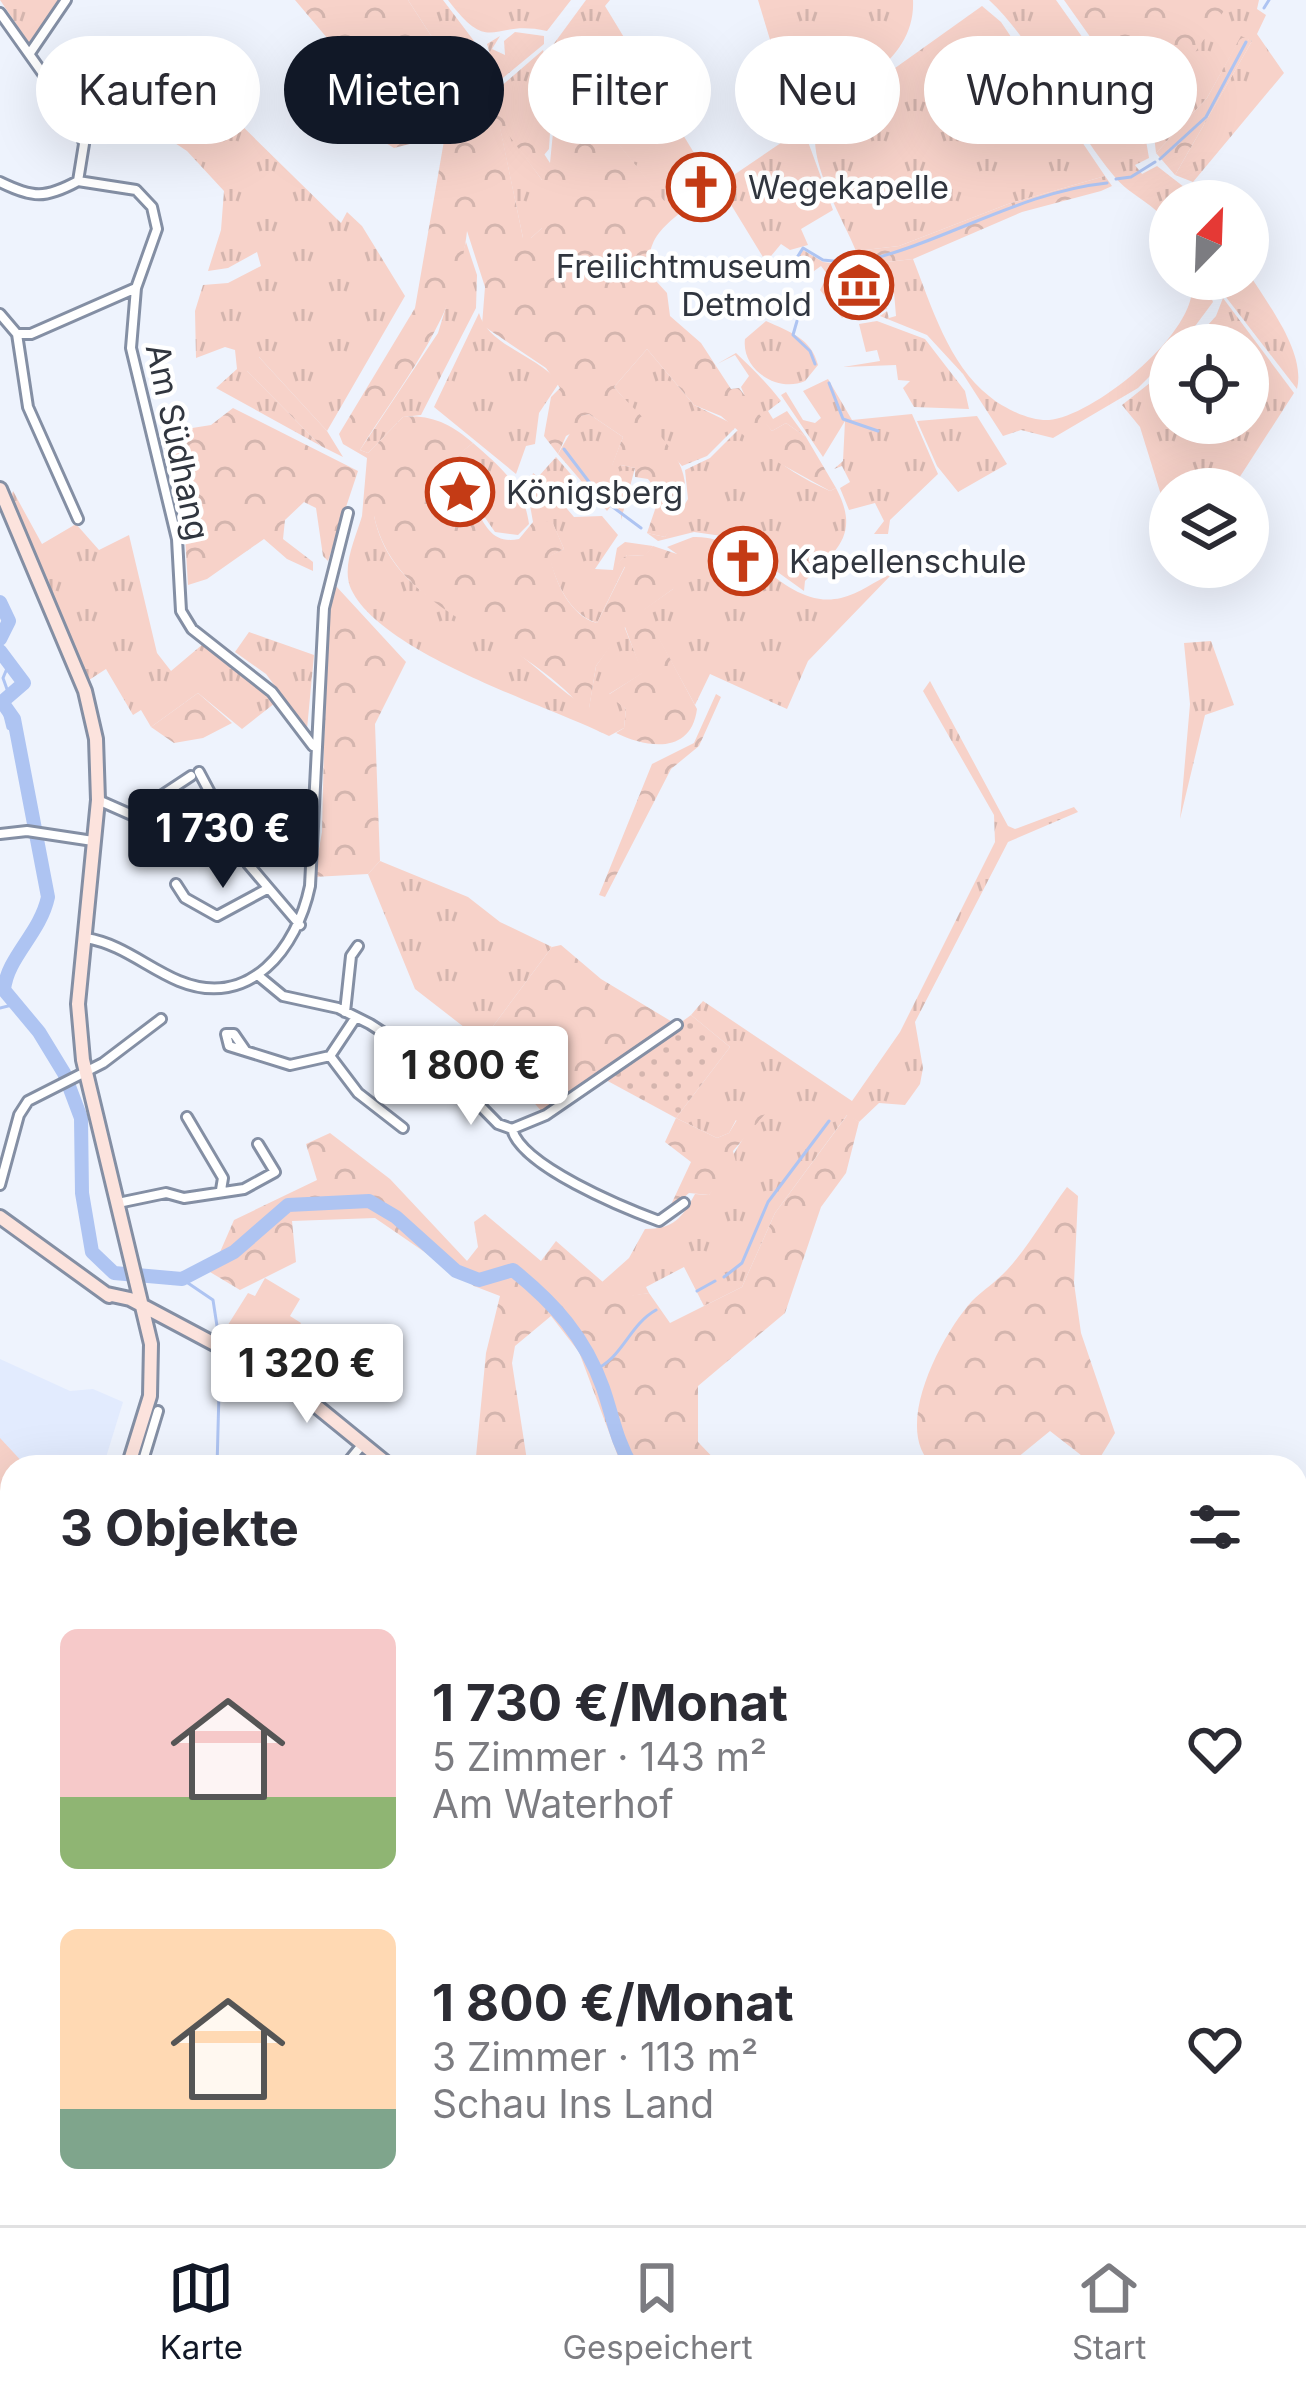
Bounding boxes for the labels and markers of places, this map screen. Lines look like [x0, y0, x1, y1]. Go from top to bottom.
church icon: Wegekapelle [666, 152, 736, 222]
place label: Wegekapelle [748, 167, 949, 207]
place label: Freilichtmuseum Detmold [556, 246, 812, 324]
museum icon: Freilichtmuseum Detmold [824, 250, 894, 320]
place icon: Königsberg [425, 457, 495, 527]
place label: Königsberg [506, 472, 683, 512]
church icon: Kapellenschule [708, 526, 778, 596]
place label: Kapellenschule [789, 541, 1026, 581]
pin: 1 730 € [112, 789, 334, 891]
pin: 1 800 € [360, 1026, 582, 1128]
pin: 1 320 € [196, 1324, 418, 1426]

